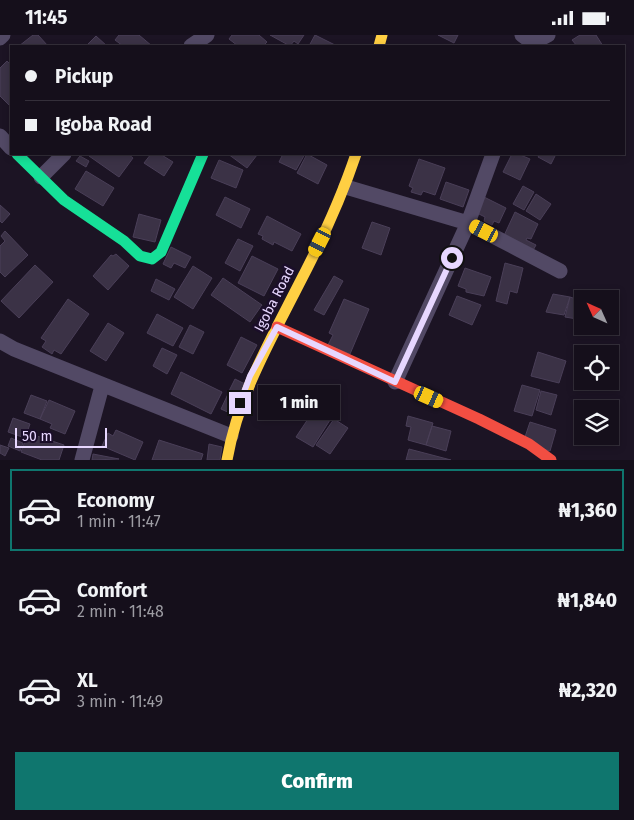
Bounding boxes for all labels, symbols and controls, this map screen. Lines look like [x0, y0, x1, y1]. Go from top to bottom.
text: 11:45 [25, 6, 67, 29]
text: Pickup [55, 65, 113, 88]
text: Igoba Road [55, 113, 152, 136]
car [467, 218, 500, 244]
car [306, 225, 333, 259]
route start [441, 247, 463, 269]
street label: Igoba Road [251, 264, 298, 335]
north arrow [574, 290, 619, 335]
map controls [574, 290, 619, 445]
button: locate [574, 345, 619, 390]
car [412, 384, 445, 410]
callout: 1 min [258, 385, 340, 421]
route end [229, 392, 251, 414]
text: 1 min [280, 393, 318, 412]
button: layers [574, 400, 619, 445]
scale bar [15, 425, 108, 448]
text: 50 m [22, 428, 53, 445]
icon: car [17, 488, 62, 533]
text: Economy [77, 489, 154, 512]
text: ₦1,360 [559, 499, 617, 522]
text: 1 min · 11:47 [77, 512, 161, 531]
icon: car [17, 578, 62, 623]
text: Comfort [77, 579, 147, 602]
text: ₦1,840 [558, 589, 617, 612]
text: 2 min · 11:48 [77, 602, 164, 621]
icon: car [17, 668, 62, 713]
text: XL [77, 669, 98, 692]
text: ₦2,320 [559, 679, 617, 702]
text: 3 min · 11:49 [77, 692, 163, 711]
button: Confirm [15, 752, 619, 810]

